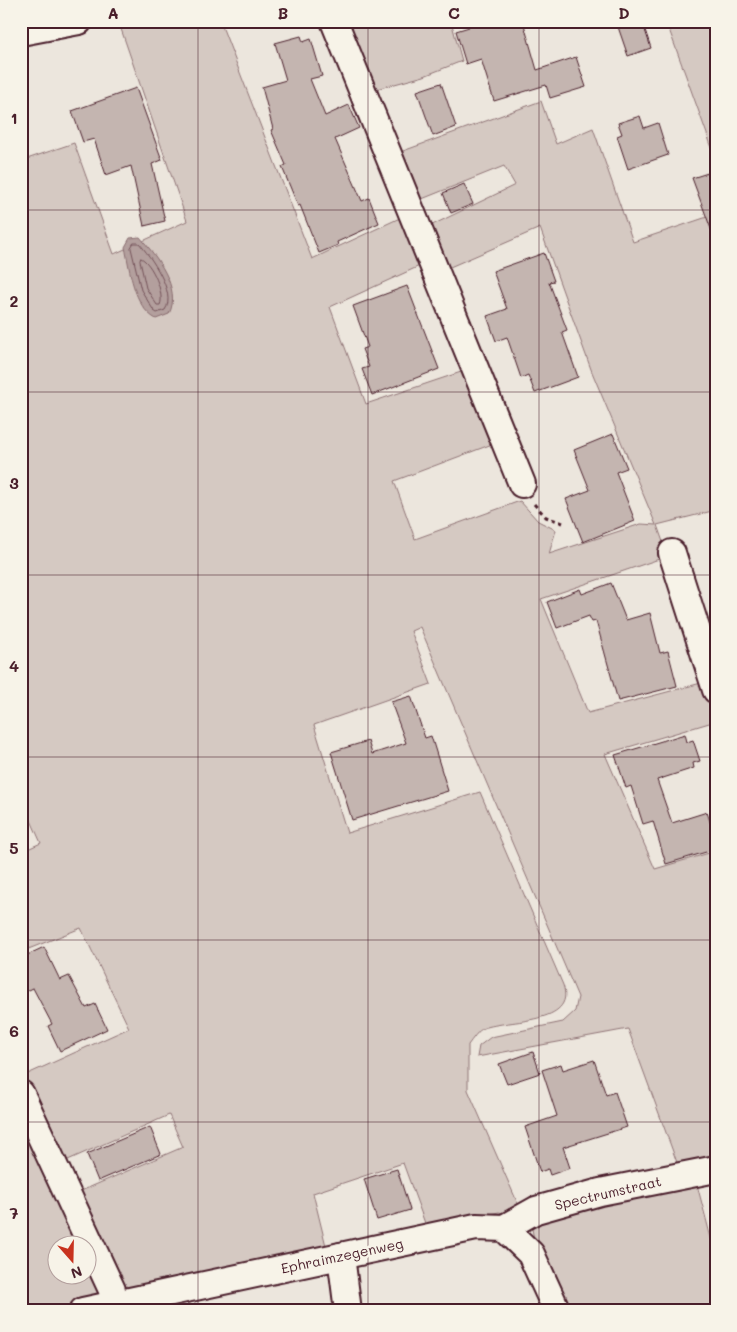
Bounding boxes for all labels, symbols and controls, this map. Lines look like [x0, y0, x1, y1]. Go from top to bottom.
text: A [107, 2, 119, 23]
text: B [278, 2, 288, 23]
text: C [448, 2, 460, 23]
text: D [618, 2, 630, 23]
text: 1 [10, 107, 18, 128]
text: 2 [10, 290, 19, 311]
text: 3 [9, 472, 19, 493]
text: 4 [9, 655, 19, 676]
text: 5 [9, 837, 19, 858]
text: 6 [9, 1020, 19, 1041]
street label: Spectrumstraat [553, 1171, 663, 1214]
text: 7 [10, 1202, 19, 1223]
street label: Ephraimzegenweg [279, 1233, 405, 1278]
north arrow [48, 1234, 98, 1284]
text: N [68, 1262, 85, 1283]

